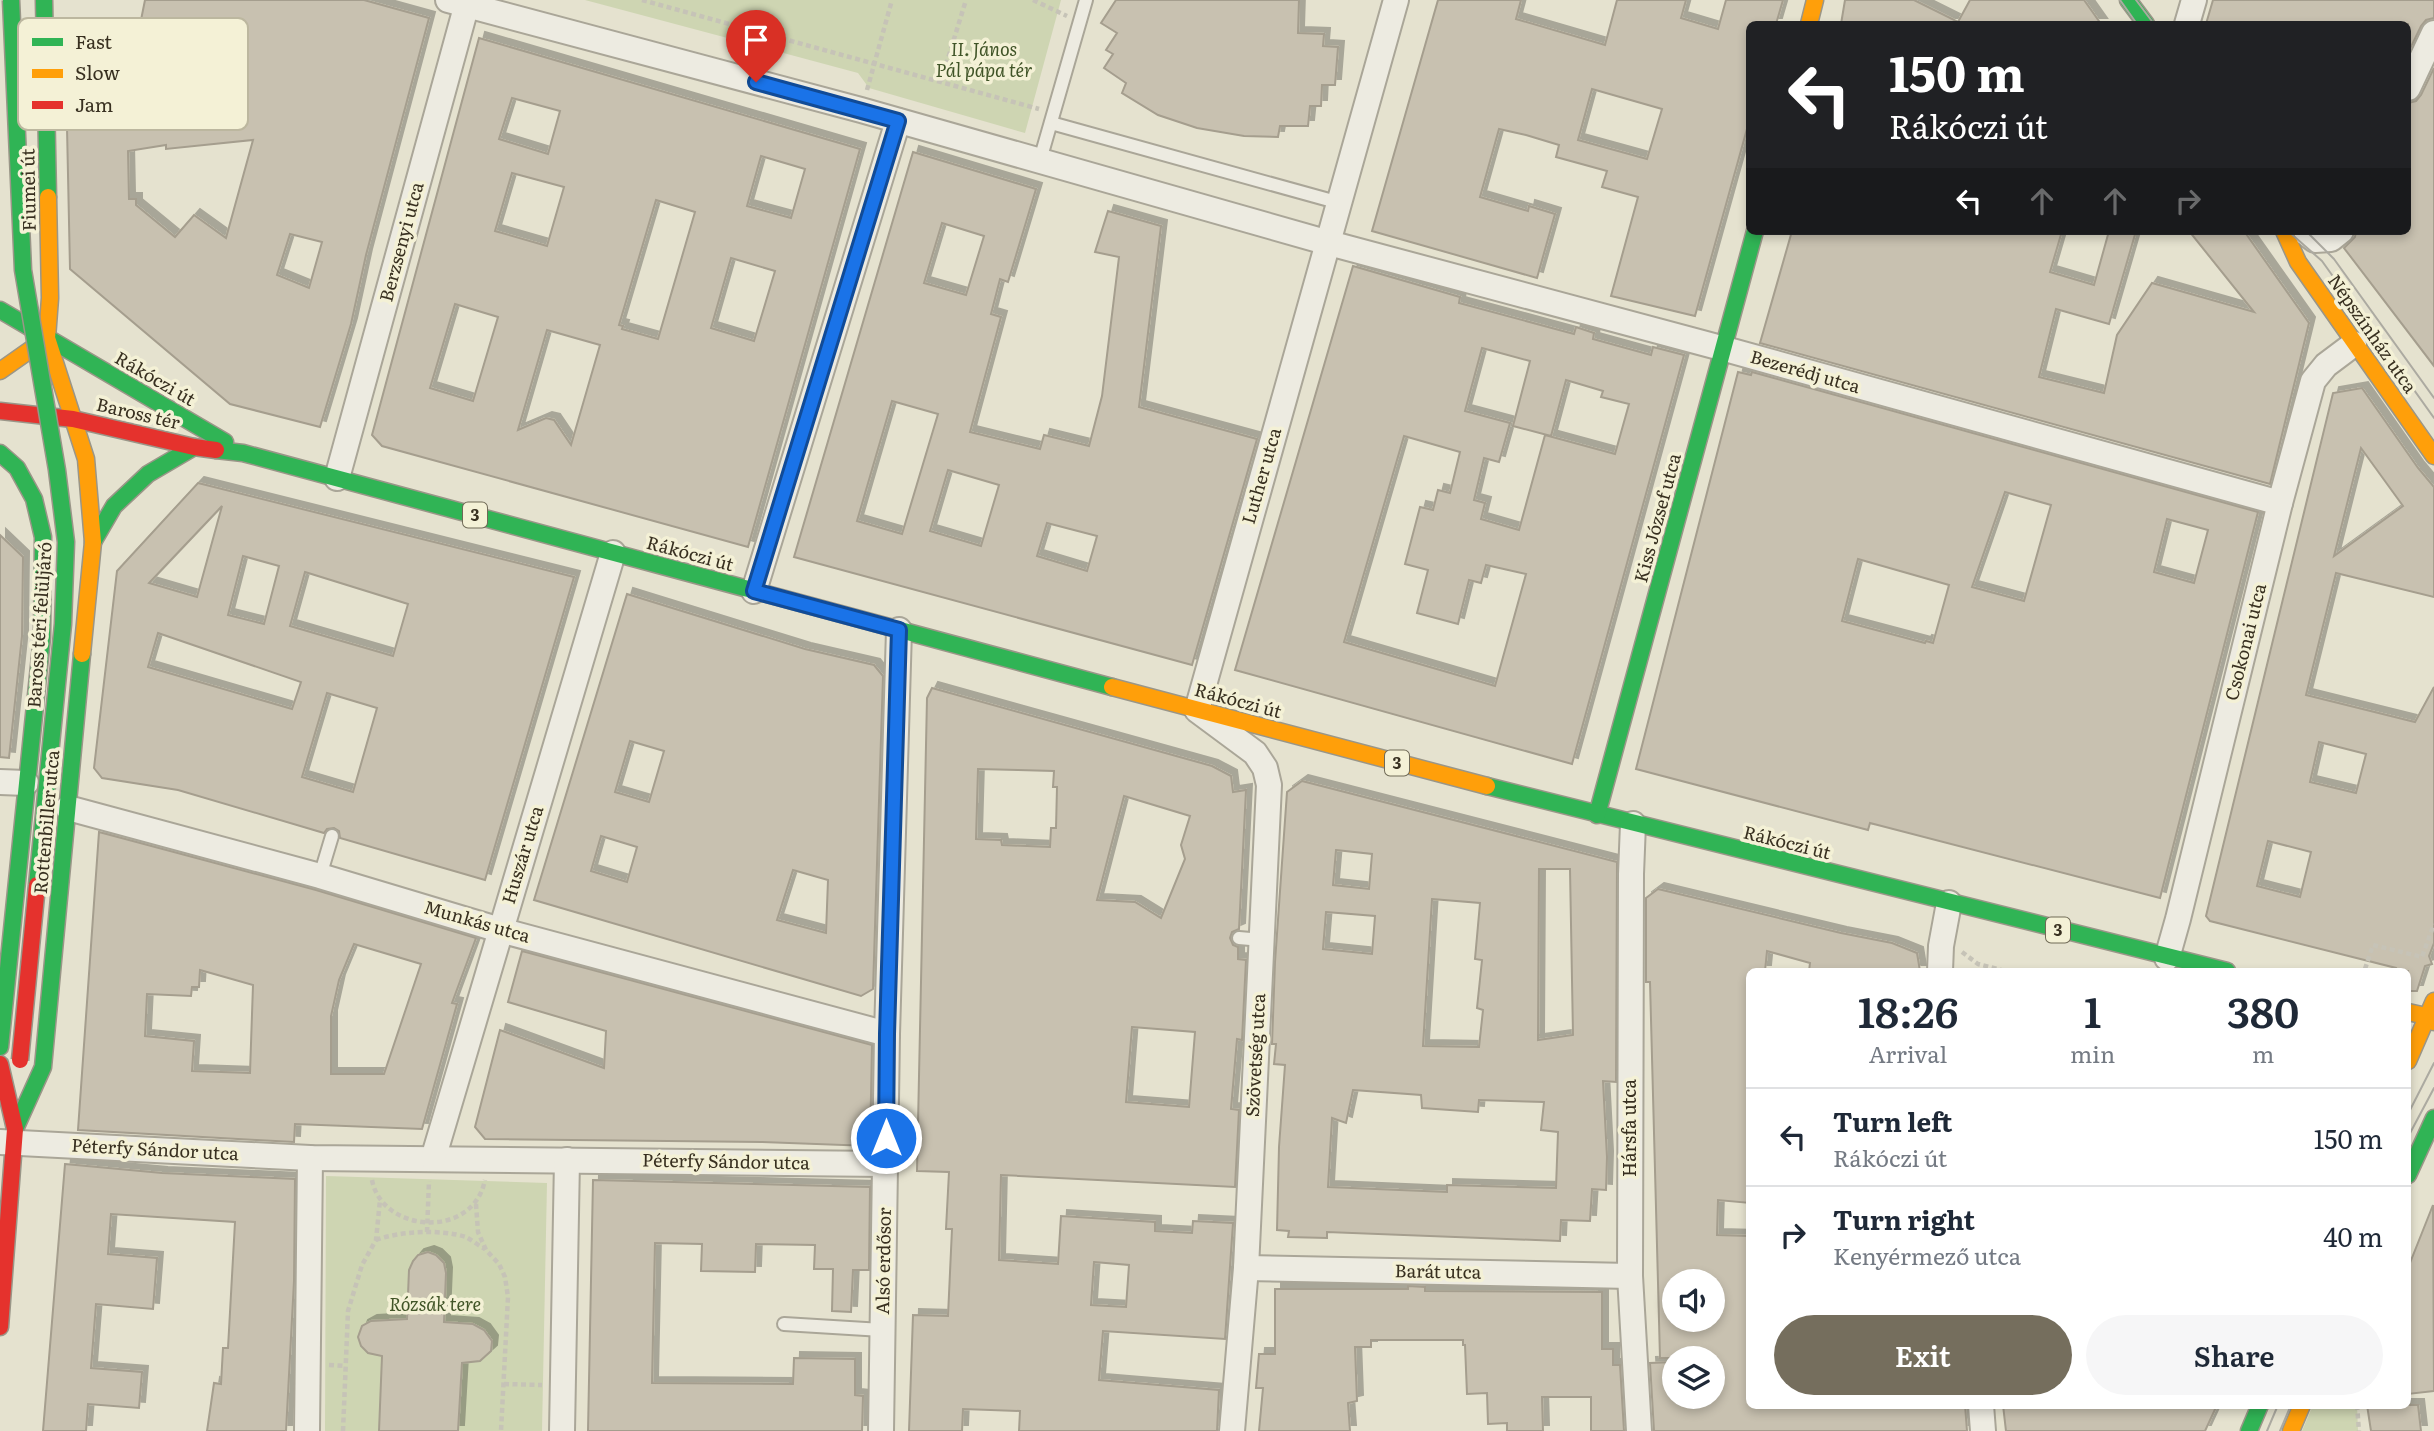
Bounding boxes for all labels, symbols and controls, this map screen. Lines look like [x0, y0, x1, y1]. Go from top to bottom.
pin [726, 10, 786, 82]
legend [18, 18, 248, 130]
icon: arrive [737, 21, 775, 59]
text: Fast [75, 27, 112, 55]
text: 150 m [1889, 34, 2025, 107]
park label: II. János Pál pápa tér [935, 35, 1033, 83]
icon: left [1774, 49, 1865, 140]
text: Slow [75, 58, 120, 86]
text: Jam [75, 90, 113, 118]
text: Rákóczi út [1889, 101, 2048, 149]
street label: Fiumei út [13, 148, 42, 232]
street label: Berzsenyi utca [372, 178, 430, 305]
icon: left [1950, 182, 1988, 220]
icon: ahead [2023, 182, 2061, 220]
icon: ahead [2096, 182, 2134, 220]
icon: right [2169, 182, 2207, 220]
street label: Népszínház utca [2322, 268, 2424, 398]
street label: Bezerédj utca [1747, 342, 1864, 399]
street label: Rákóczi út [110, 344, 202, 412]
street label: Baross tér [94, 390, 183, 435]
street label: Luther utca [1234, 424, 1287, 527]
street label: Kiss József utca [1626, 450, 1687, 585]
road number: 3 [463, 502, 487, 528]
street label: Rákóczi út [644, 528, 738, 577]
street label: Baross téri felüljáró [19, 541, 58, 709]
street label: Csokonai utca [2217, 580, 2272, 703]
street label: Rákóczi út [1192, 675, 1286, 724]
street label: Rottenbiller utca [26, 748, 65, 895]
road number: 3 [1385, 750, 1409, 776]
street label: Huszár utca [494, 802, 549, 907]
street label: Rákóczi út [1741, 818, 1835, 866]
street label: Munkás utca [421, 892, 534, 949]
road number: 3 [2046, 918, 2070, 942]
text: 18:26 [1858, 979, 1958, 1041]
text: 1 [2084, 979, 2101, 1041]
text: 380 [2227, 979, 2299, 1041]
street label: Szövetség utca [1238, 992, 1271, 1117]
text: Arrival [1869, 1036, 1947, 1070]
text: min [2070, 1036, 2115, 1070]
text: m [2252, 1036, 2274, 1070]
street label: Hársfa utca [1615, 1079, 1642, 1177]
position arrow [849, 1101, 923, 1175]
text: Turn left [1833, 1101, 1952, 1140]
icon: left [1774, 1118, 1812, 1156]
text: 150 m [2314, 1118, 2383, 1157]
street label: Péterfy Sándor utca [71, 1131, 240, 1166]
text: Rákóczi út [1833, 1140, 1947, 1174]
street label: Péterfy Sándor utca [642, 1146, 810, 1175]
text: Turn right [1833, 1199, 1975, 1238]
street label: Alsó erdősor [868, 1207, 897, 1315]
icon: right [1774, 1216, 1812, 1254]
text: 40 m [2323, 1216, 2383, 1255]
text: Kenyérmező utca [1833, 1238, 2021, 1272]
street label: Barát utca [1394, 1256, 1482, 1285]
map controls [1662, 1269, 1725, 1409]
button: sound [1662, 1269, 1725, 1332]
park label: Rózsák tere [389, 1290, 481, 1317]
button: Exit [1774, 1315, 2072, 1395]
button: Share [2086, 1315, 2383, 1395]
button: layers [1662, 1346, 1725, 1409]

